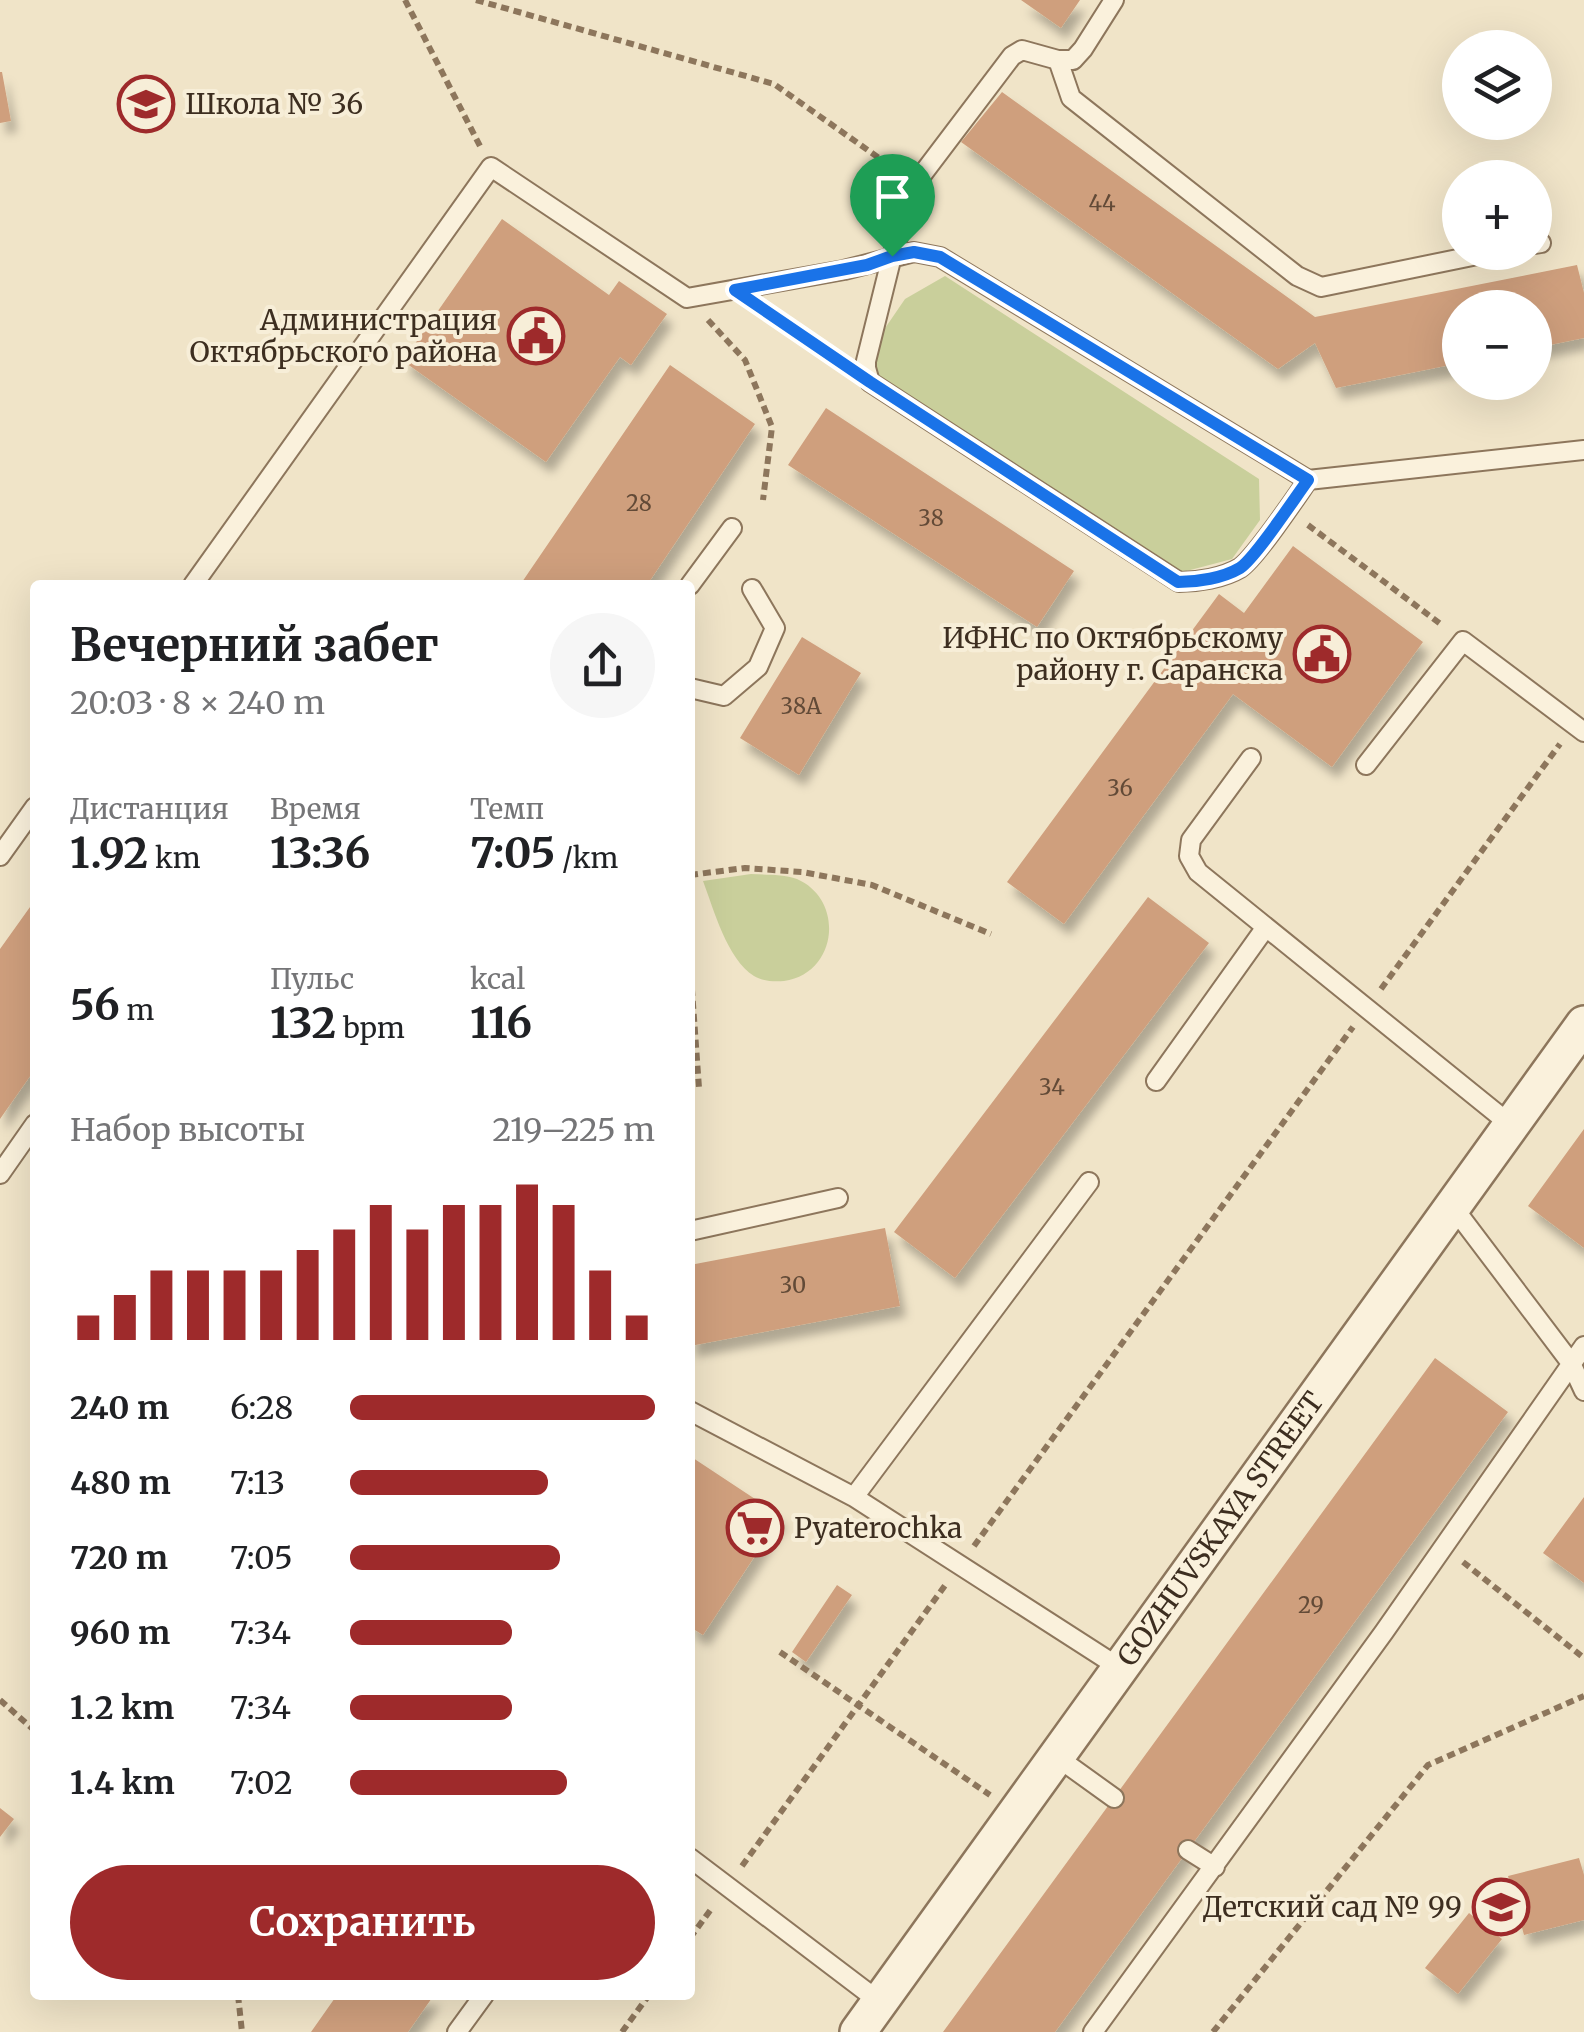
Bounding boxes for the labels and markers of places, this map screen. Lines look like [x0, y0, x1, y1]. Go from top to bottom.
school or university icon: Школа № 36 [116, 74, 176, 134]
place label: Школа № 36 [185, 86, 363, 122]
pin [850, 154, 935, 257]
place label: Администрация Октябрьского района [190, 302, 497, 370]
public building icon: Администрация Октябрьского района [506, 306, 566, 366]
place label: ИФНС по Октябрьскому району г. Саранска [942, 620, 1284, 688]
public building icon: ИФНС по Октябрьскому району г. Саранска [1292, 624, 1352, 684]
supermarket icon: Pyaterochka [725, 1498, 785, 1558]
place label: Pyaterochka [794, 1510, 962, 1546]
school or university icon: Детский сад № 99 [1471, 1877, 1531, 1937]
place label: Детский сад № 99 [1203, 1889, 1462, 1925]

